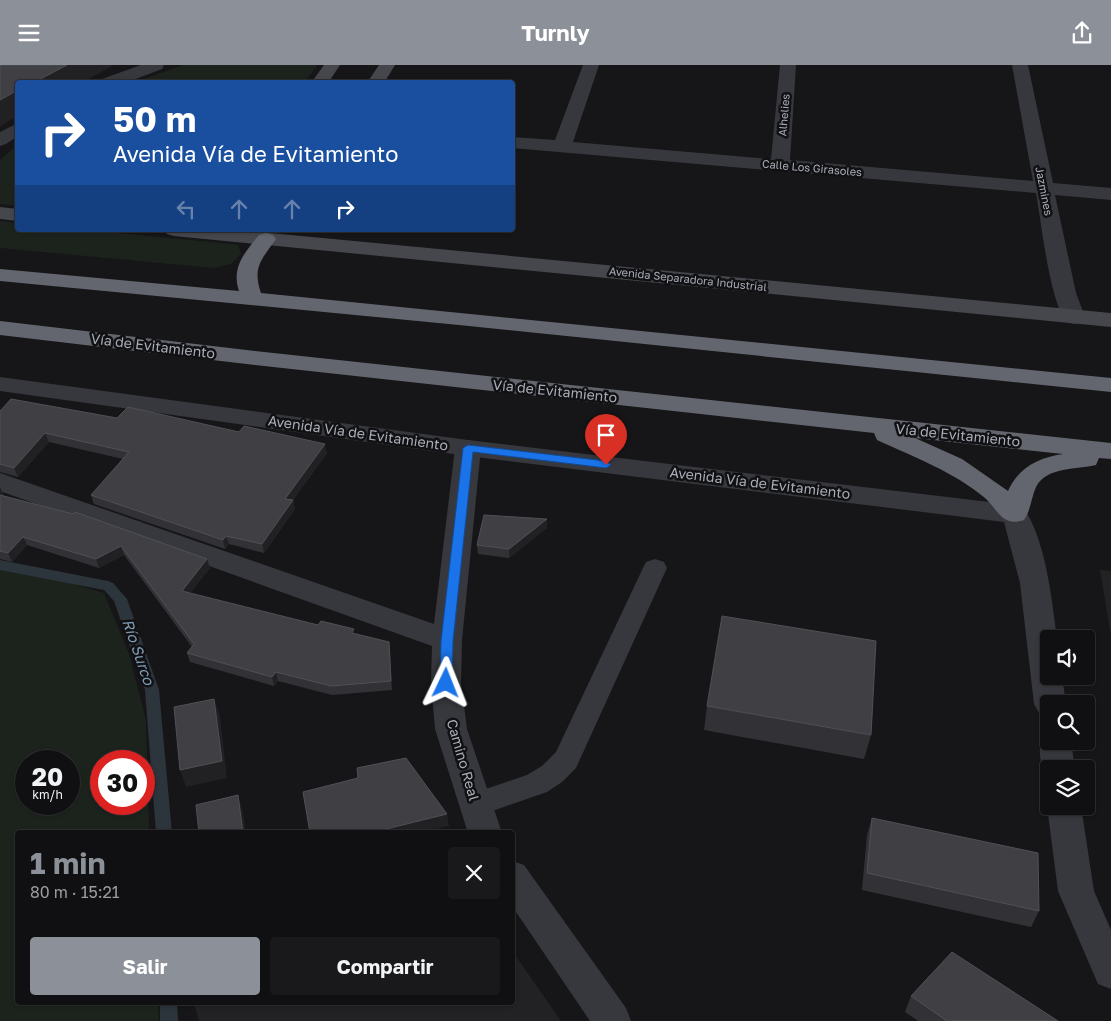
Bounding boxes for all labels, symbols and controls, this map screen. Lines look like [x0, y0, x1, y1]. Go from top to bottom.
icon: menu [15, 19, 43, 47]
text: Turnly [521, 19, 590, 46]
icon: share [1068, 19, 1096, 47]
street label: Alhelies [775, 93, 792, 137]
text: 50 m [113, 98, 196, 140]
icon: right [30, 100, 95, 165]
text: Avenida Vía de Evitamiento [113, 140, 398, 167]
street label: Calle Los Girasoles [762, 157, 863, 178]
street label: Jazmines [1033, 165, 1056, 217]
icon: left [172, 195, 200, 223]
icon: ahead [225, 195, 253, 223]
icon: ahead [278, 195, 306, 223]
icon: right [331, 195, 359, 223]
street label: Avenida Separadora Industrial [608, 264, 768, 293]
street label: Vía de Evitamiento [90, 329, 216, 362]
street label: Vía de Evitamiento [492, 376, 618, 405]
street label: Avenida Vía de Evitamiento [267, 411, 449, 454]
pin [585, 414, 627, 465]
street label: Vía de Evitamiento [895, 420, 1021, 449]
icon: arrive [592, 421, 620, 449]
street label: Avenida Vía de Evitamiento [669, 463, 851, 502]
water label: Río Surco [119, 616, 159, 688]
map controls [1040, 630, 1095, 815]
button: sound [1040, 630, 1095, 685]
position arrow [419, 656, 471, 708]
button: search [1040, 695, 1095, 750]
street label: Camino Real [444, 717, 483, 803]
speed limit sign: 30 [90, 750, 155, 815]
button: layers [1040, 760, 1095, 815]
text: 20 [32, 761, 63, 792]
text: km/h [32, 787, 63, 802]
text: 1 min [30, 845, 106, 881]
button: close [448, 847, 500, 899]
text: 80 m · 15:21 [30, 882, 120, 902]
button: Salir [30, 937, 260, 995]
button: Compartir [270, 937, 500, 995]

